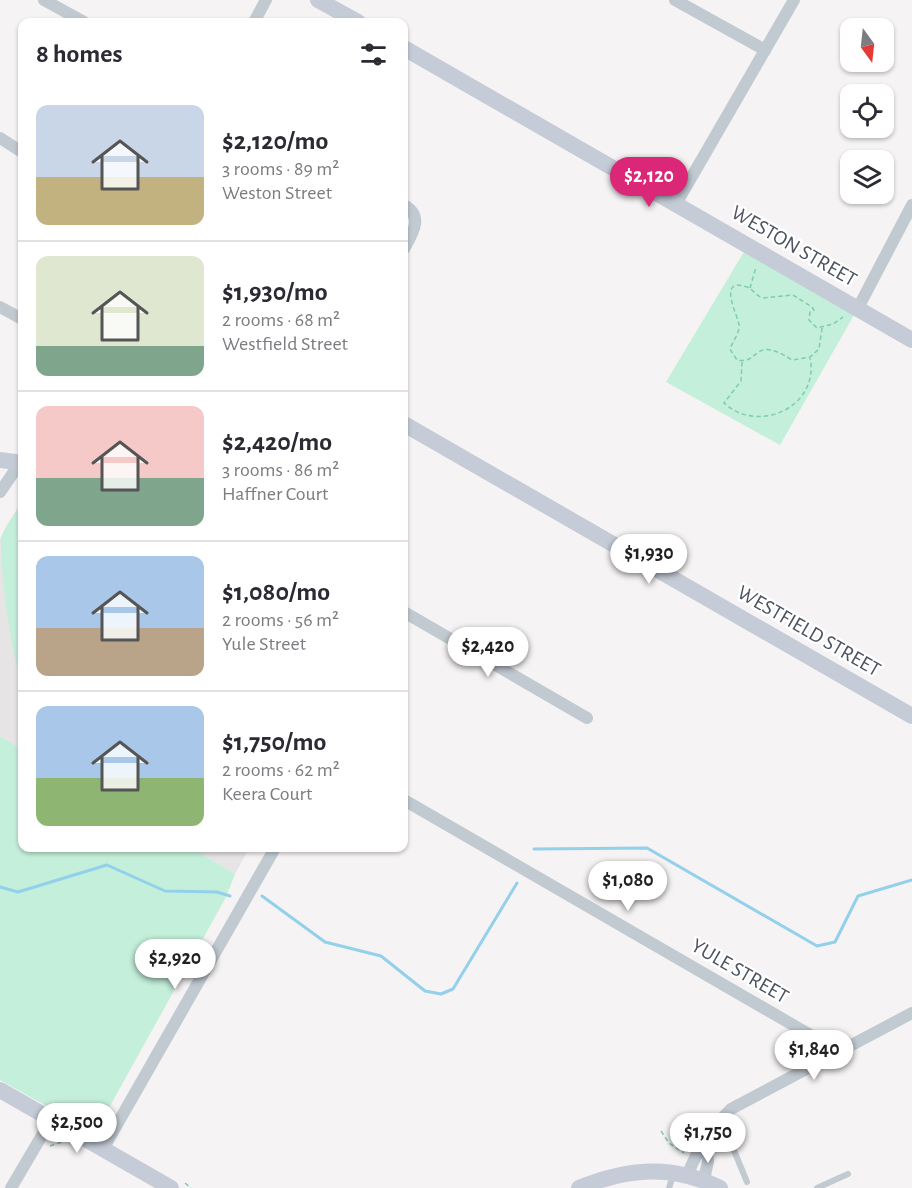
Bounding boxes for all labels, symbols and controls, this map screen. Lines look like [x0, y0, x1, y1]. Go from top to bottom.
north arrow [840, 18, 894, 72]
map controls [840, 18, 894, 204]
icon: filters [357, 38, 390, 71]
text: 8 homes [36, 41, 123, 67]
button: locate [840, 84, 894, 138]
text: $2,120/mo [222, 128, 328, 154]
icon: home [84, 129, 156, 201]
button: layers [840, 150, 894, 204]
pin: $2,120 [600, 157, 698, 208]
text: 3 rooms · 89 m² [222, 159, 339, 179]
text: $2,120 [624, 166, 674, 186]
text: Weston Street [222, 183, 332, 203]
street label: WESTON STREET [728, 202, 860, 290]
text: $1,930/mo [222, 279, 328, 305]
icon: home [84, 280, 156, 352]
text: 2 rooms · 68 m² [222, 310, 340, 330]
text: Westfield Street [222, 334, 348, 354]
text: $2,420/mo [222, 429, 332, 455]
icon: home [84, 430, 156, 502]
text: 3 rooms · 86 m² [222, 460, 339, 480]
text: Haffner Court [222, 484, 328, 504]
pin: $1,930 [600, 534, 698, 585]
text: $1,930 [624, 543, 674, 563]
text: $1,080/mo [222, 579, 330, 605]
icon: home [84, 580, 156, 652]
street label: WESTFIELD STREET [734, 582, 884, 680]
text: 2 rooms · 56 m² [222, 610, 339, 630]
pin: $2,420 [439, 627, 537, 678]
text: Yule Street [222, 634, 306, 654]
text: $2,420 [462, 636, 514, 656]
text: $1,750/mo [222, 729, 326, 755]
icon: home [84, 730, 156, 802]
text: 2 rooms · 62 m² [222, 760, 340, 780]
text: Keera Court [222, 784, 312, 804]
pin: $1,080 [579, 861, 677, 912]
text: $1,080 [602, 870, 654, 890]
street label: YULE STREET [688, 935, 792, 1007]
pin: $2,920 [126, 939, 224, 990]
text: $2,920 [149, 948, 201, 968]
pin: $1,840 [765, 1030, 863, 1081]
text: $1,840 [788, 1039, 840, 1059]
pin: $2,500 [28, 1103, 126, 1154]
text: $2,500 [51, 1112, 103, 1132]
pin: $1,750 [659, 1113, 757, 1164]
text: $1,750 [684, 1122, 732, 1142]

